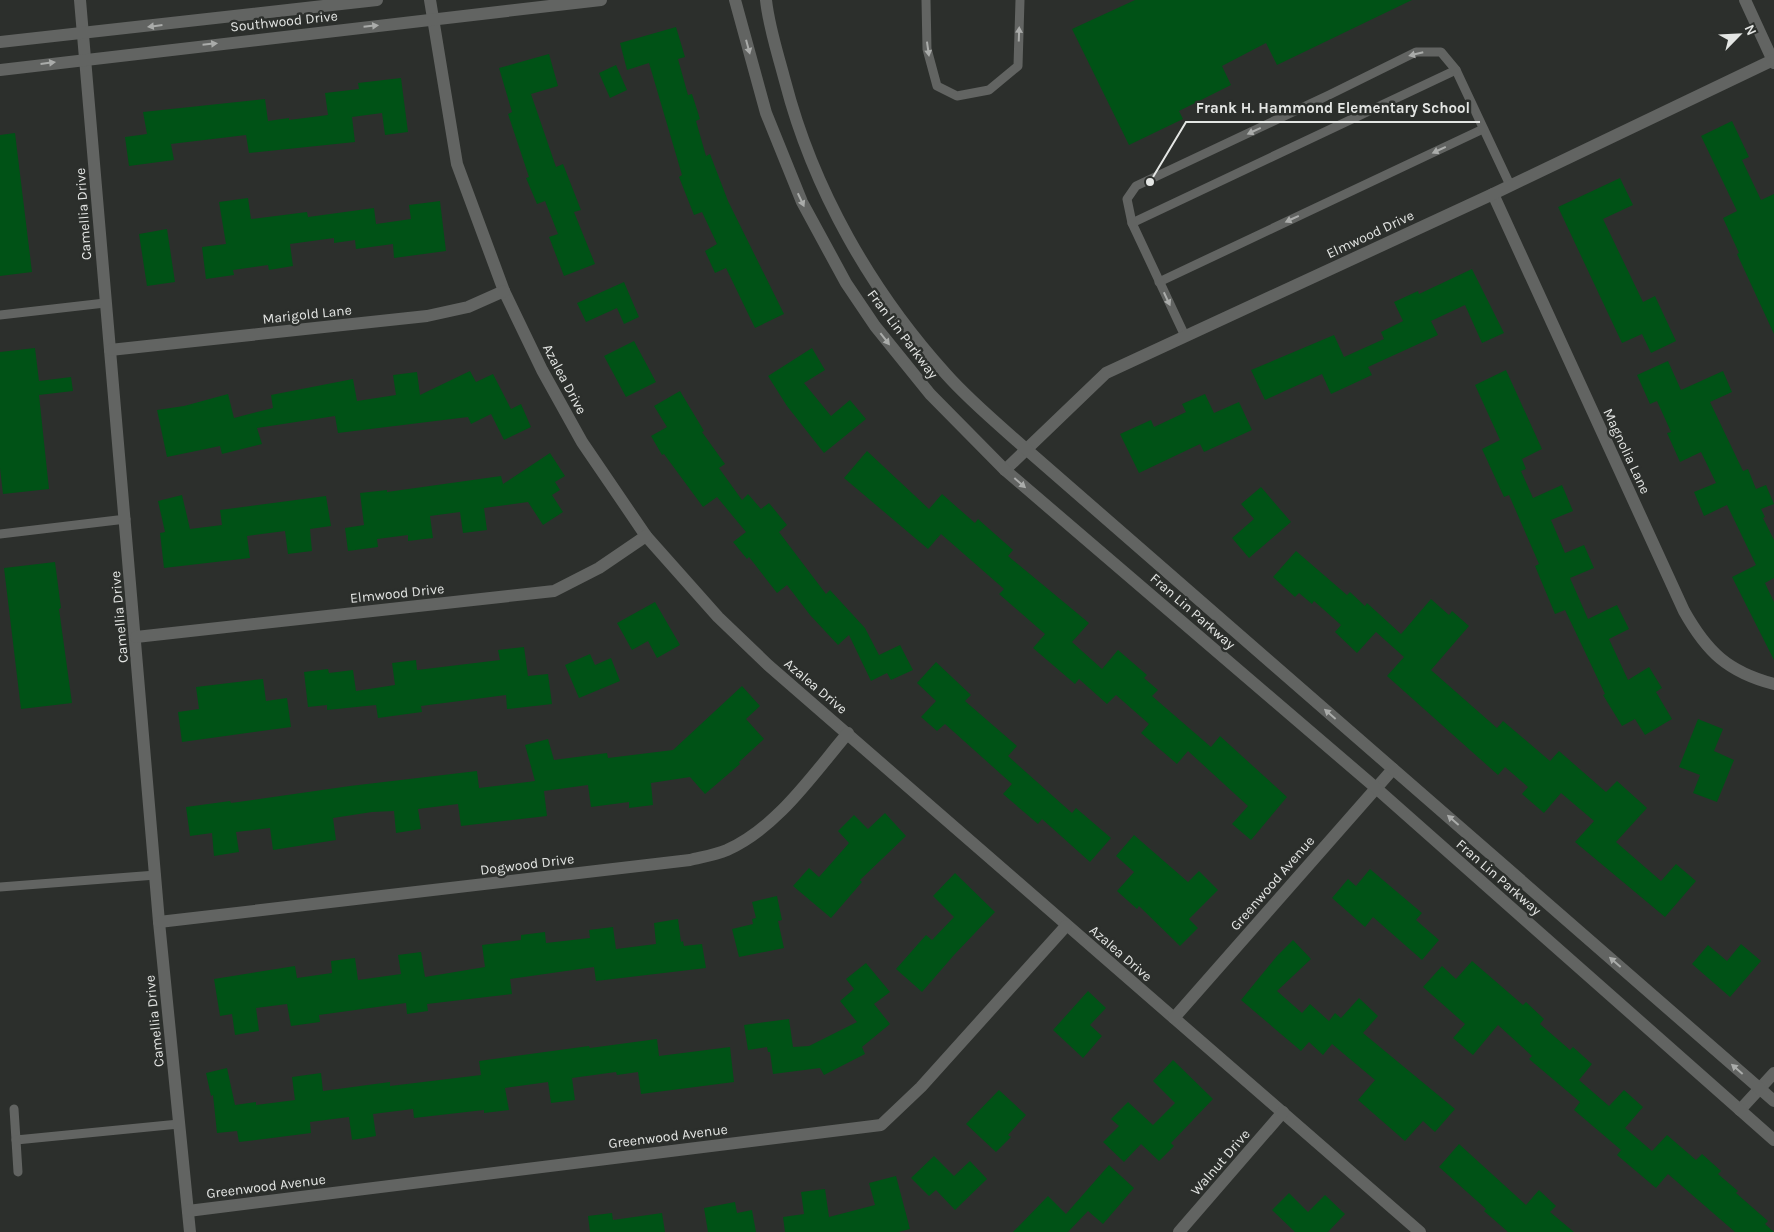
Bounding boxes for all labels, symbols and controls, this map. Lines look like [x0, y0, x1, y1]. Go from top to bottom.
street label: Southwood Drive [229, 7, 339, 36]
north arrow [1714, 10, 1764, 60]
one-way arrow [147, 22, 163, 30]
one-way arrow [364, 22, 380, 30]
text: N [1741, 22, 1760, 38]
one-way arrow [1015, 26, 1023, 42]
one-way arrow [202, 40, 218, 48]
one-way arrow [744, 40, 752, 55]
one-way arrow [924, 41, 932, 57]
one-way arrow [1408, 50, 1424, 58]
one-way arrow [41, 59, 57, 67]
callout: Frank H. Hammond Elementary School [1186, 92, 1480, 122]
text: Frank H. Hammond Elementary School [1196, 99, 1470, 117]
one-way arrow [1247, 127, 1261, 135]
one-way arrow [1432, 146, 1446, 154]
street label: Camellia Drive [72, 167, 95, 261]
one-way arrow [798, 193, 806, 207]
street label: Elmwood Drive [1324, 207, 1417, 262]
one-way arrow [1285, 215, 1299, 223]
street label: Fran Lin Parkway [864, 286, 942, 383]
one-way arrow [1163, 292, 1171, 306]
street label: Marigold Lane [262, 301, 353, 328]
one-way arrow [880, 332, 891, 345]
street label: Azalea Drive [539, 341, 590, 417]
street label: Magnolia Lane [1599, 406, 1654, 497]
one-way arrow [1014, 477, 1026, 488]
street label: Camellia Drive [107, 570, 132, 664]
street label: Fran Lin Parkway [1147, 570, 1239, 653]
street label: Elmwood Drive [349, 580, 445, 607]
street label: Azalea Drive [781, 655, 851, 718]
one-way arrow [1324, 708, 1337, 719]
one-way arrow [1446, 815, 1459, 826]
street label: Greenwood Avenue [1227, 832, 1318, 934]
street label: Fran Lin Parkway [1453, 836, 1545, 919]
street label: Dogwood Drive [479, 850, 575, 879]
street label: Azalea Drive [1086, 922, 1155, 985]
one-way arrow [1609, 956, 1621, 968]
street label: Camellia Drive [141, 974, 168, 1068]
one-way arrow [1731, 1063, 1744, 1074]
street label: Greenwood Avenue [607, 1121, 729, 1152]
street label: Walnut Drive [1187, 1126, 1254, 1199]
street label: Greenwood Avenue [205, 1171, 327, 1202]

